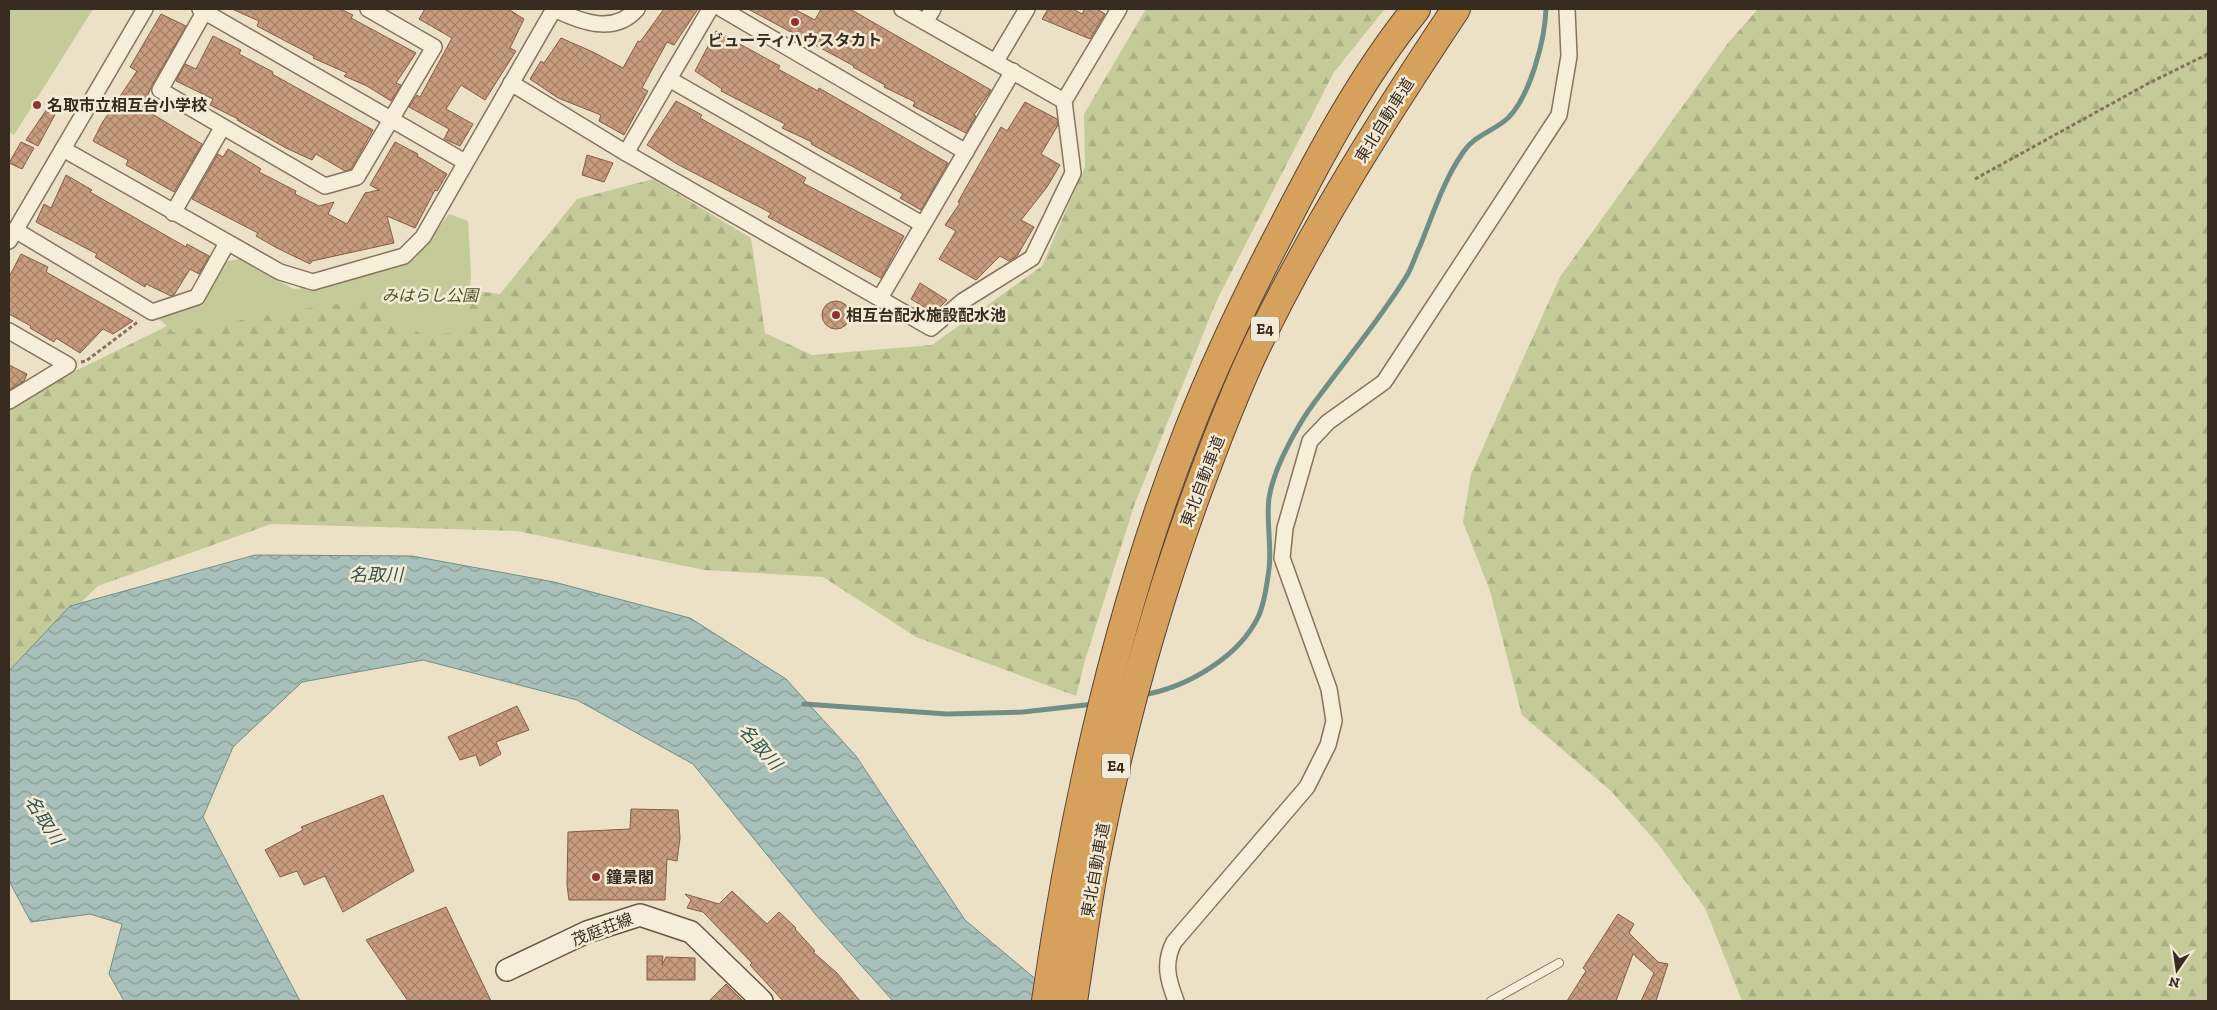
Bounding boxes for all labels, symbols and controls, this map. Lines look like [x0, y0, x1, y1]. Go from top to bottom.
marker: ビューティハウスタカト [789, 16, 801, 28]
place label: ビューティハウスタカト [707, 31, 883, 50]
street label: 東北自動車道 [1351, 75, 1418, 166]
place label: 名取市立相互台小学校 [47, 96, 207, 115]
marker: 名取市立相互台小学校 [31, 99, 43, 111]
park label: みはらし公園 [382, 286, 480, 305]
place label: 相互台配水施設配水池 [846, 306, 1006, 325]
marker: 相互台配水施設配水池 [830, 309, 842, 321]
road number: E4 [1251, 316, 1279, 342]
street label: 東北自動車道 [1176, 433, 1229, 529]
water label: 名取川 [349, 564, 405, 586]
water label: 名取川 [734, 720, 788, 776]
road number: E4 [1102, 754, 1130, 778]
water label: 名取川 [20, 791, 69, 850]
street label: 東北自動車道 [1078, 821, 1113, 919]
place label: 鐘景閣 [606, 868, 654, 887]
marker: 鐘景閣 [590, 871, 602, 883]
street label: 茂庭荘線 [569, 909, 635, 950]
north arrow [2152, 945, 2202, 995]
text: N [2167, 973, 2181, 992]

